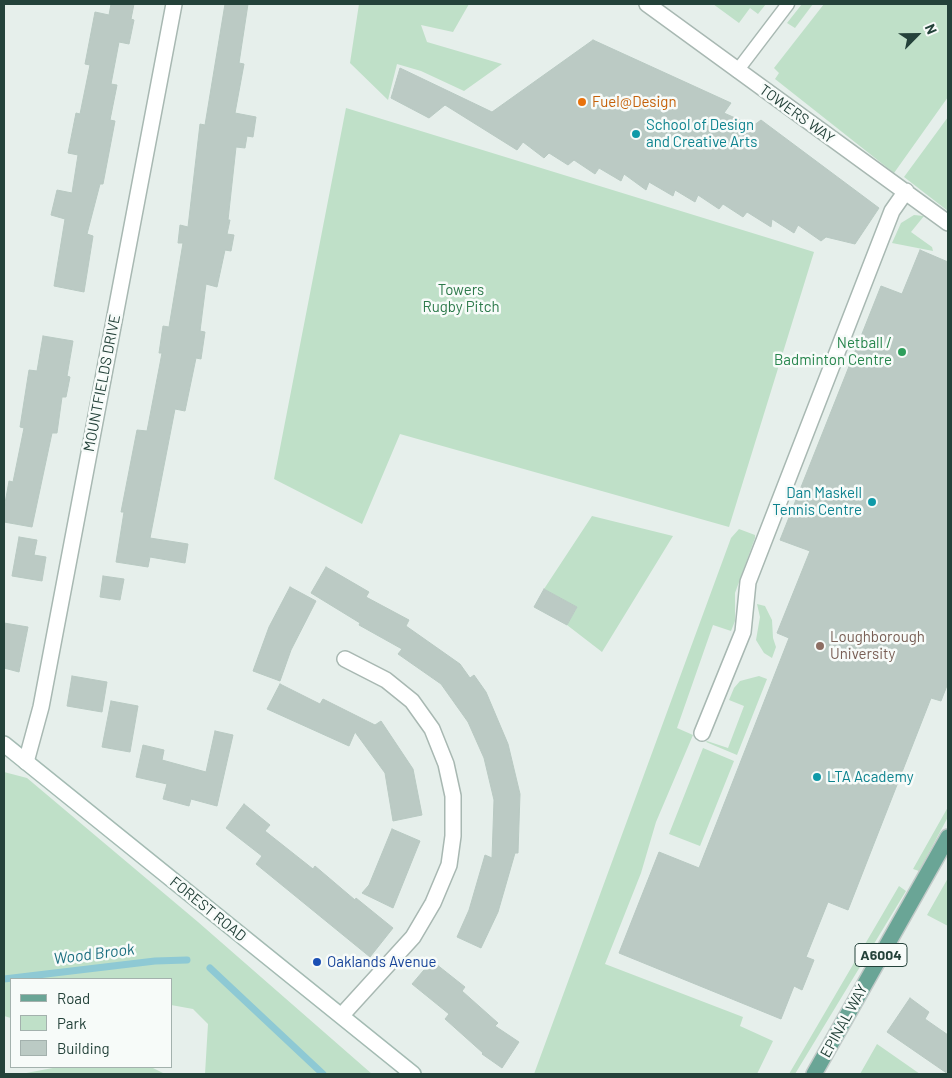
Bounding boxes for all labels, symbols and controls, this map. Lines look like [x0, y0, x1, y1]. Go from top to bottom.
north arrow [892, 10, 942, 60]
text: N [922, 21, 941, 37]
street label: TOWERS WAY [756, 81, 838, 147]
place label: Fuel@Design [592, 93, 676, 111]
marker: Fuel@Design [576, 96, 588, 108]
place label: School of Design and Creative Arts [646, 116, 757, 151]
marker: School of Design and Creative Arts [630, 128, 642, 140]
park label: Towers Rugby Pitch [422, 281, 500, 316]
street label: MOUNTFIELDS DRIVE [80, 313, 124, 453]
place label: Netball / Badminton Centre [774, 334, 892, 369]
marker: Netball / Badminton Centre [896, 346, 908, 358]
place label: Dan Maskell Tennis Centre [772, 484, 862, 519]
marker: Dan Maskell Tennis Centre [866, 496, 878, 508]
place label: Loughborough University [830, 628, 925, 663]
marker: Loughborough University [814, 640, 826, 652]
place label: LTA Academy [827, 768, 914, 786]
marker: LTA Academy [811, 771, 823, 783]
street label: FOREST ROAD [166, 873, 250, 945]
water label: Wood Brook [52, 940, 136, 968]
road number: A6004 [855, 944, 907, 966]
place label: Oaklands Avenue [327, 953, 437, 971]
marker: Oaklands Avenue [311, 956, 323, 968]
legend [10, 978, 172, 1068]
street label: EPINAL WAY [817, 981, 871, 1061]
text: Road [57, 989, 90, 1007]
text: Park [57, 1014, 86, 1032]
text: Building [57, 1039, 110, 1057]

